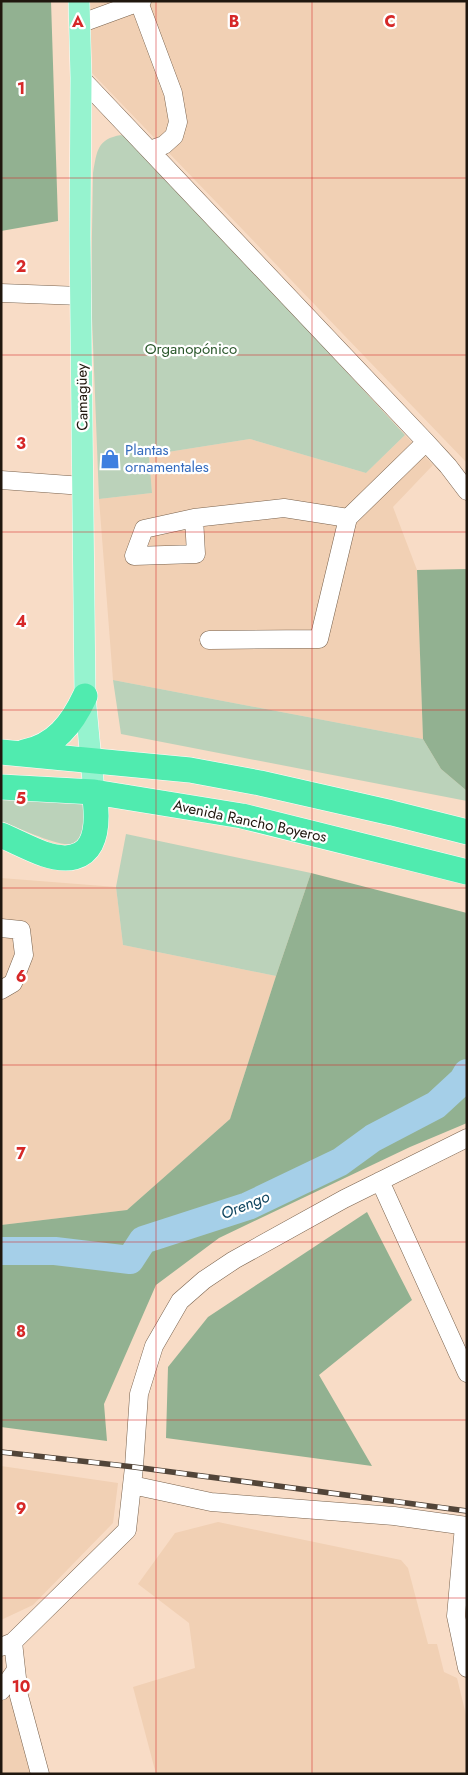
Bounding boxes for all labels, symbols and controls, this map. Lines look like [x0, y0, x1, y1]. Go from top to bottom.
text: A [71, 10, 84, 33]
text: B [229, 10, 239, 33]
text: C [384, 10, 396, 33]
text: 1 [17, 77, 25, 100]
text: 2 [16, 255, 26, 278]
park label: Organopónico [145, 338, 237, 360]
street label: Camagüey [70, 363, 94, 431]
text: 3 [16, 432, 26, 455]
place label: Plantas ornamentales [125, 439, 209, 478]
shop icon: Plantas ornamentales [99, 448, 121, 470]
text: 4 [15, 610, 27, 633]
text: 5 [16, 787, 26, 810]
street label: Avenida Rancho Boyeros [171, 794, 329, 848]
text: 6 [16, 965, 26, 988]
text: 7 [16, 1142, 26, 1165]
water label: Orengo [217, 1185, 273, 1225]
text: 8 [16, 1320, 26, 1343]
text: 9 [16, 1497, 26, 1520]
text: 10 [12, 1675, 30, 1698]

